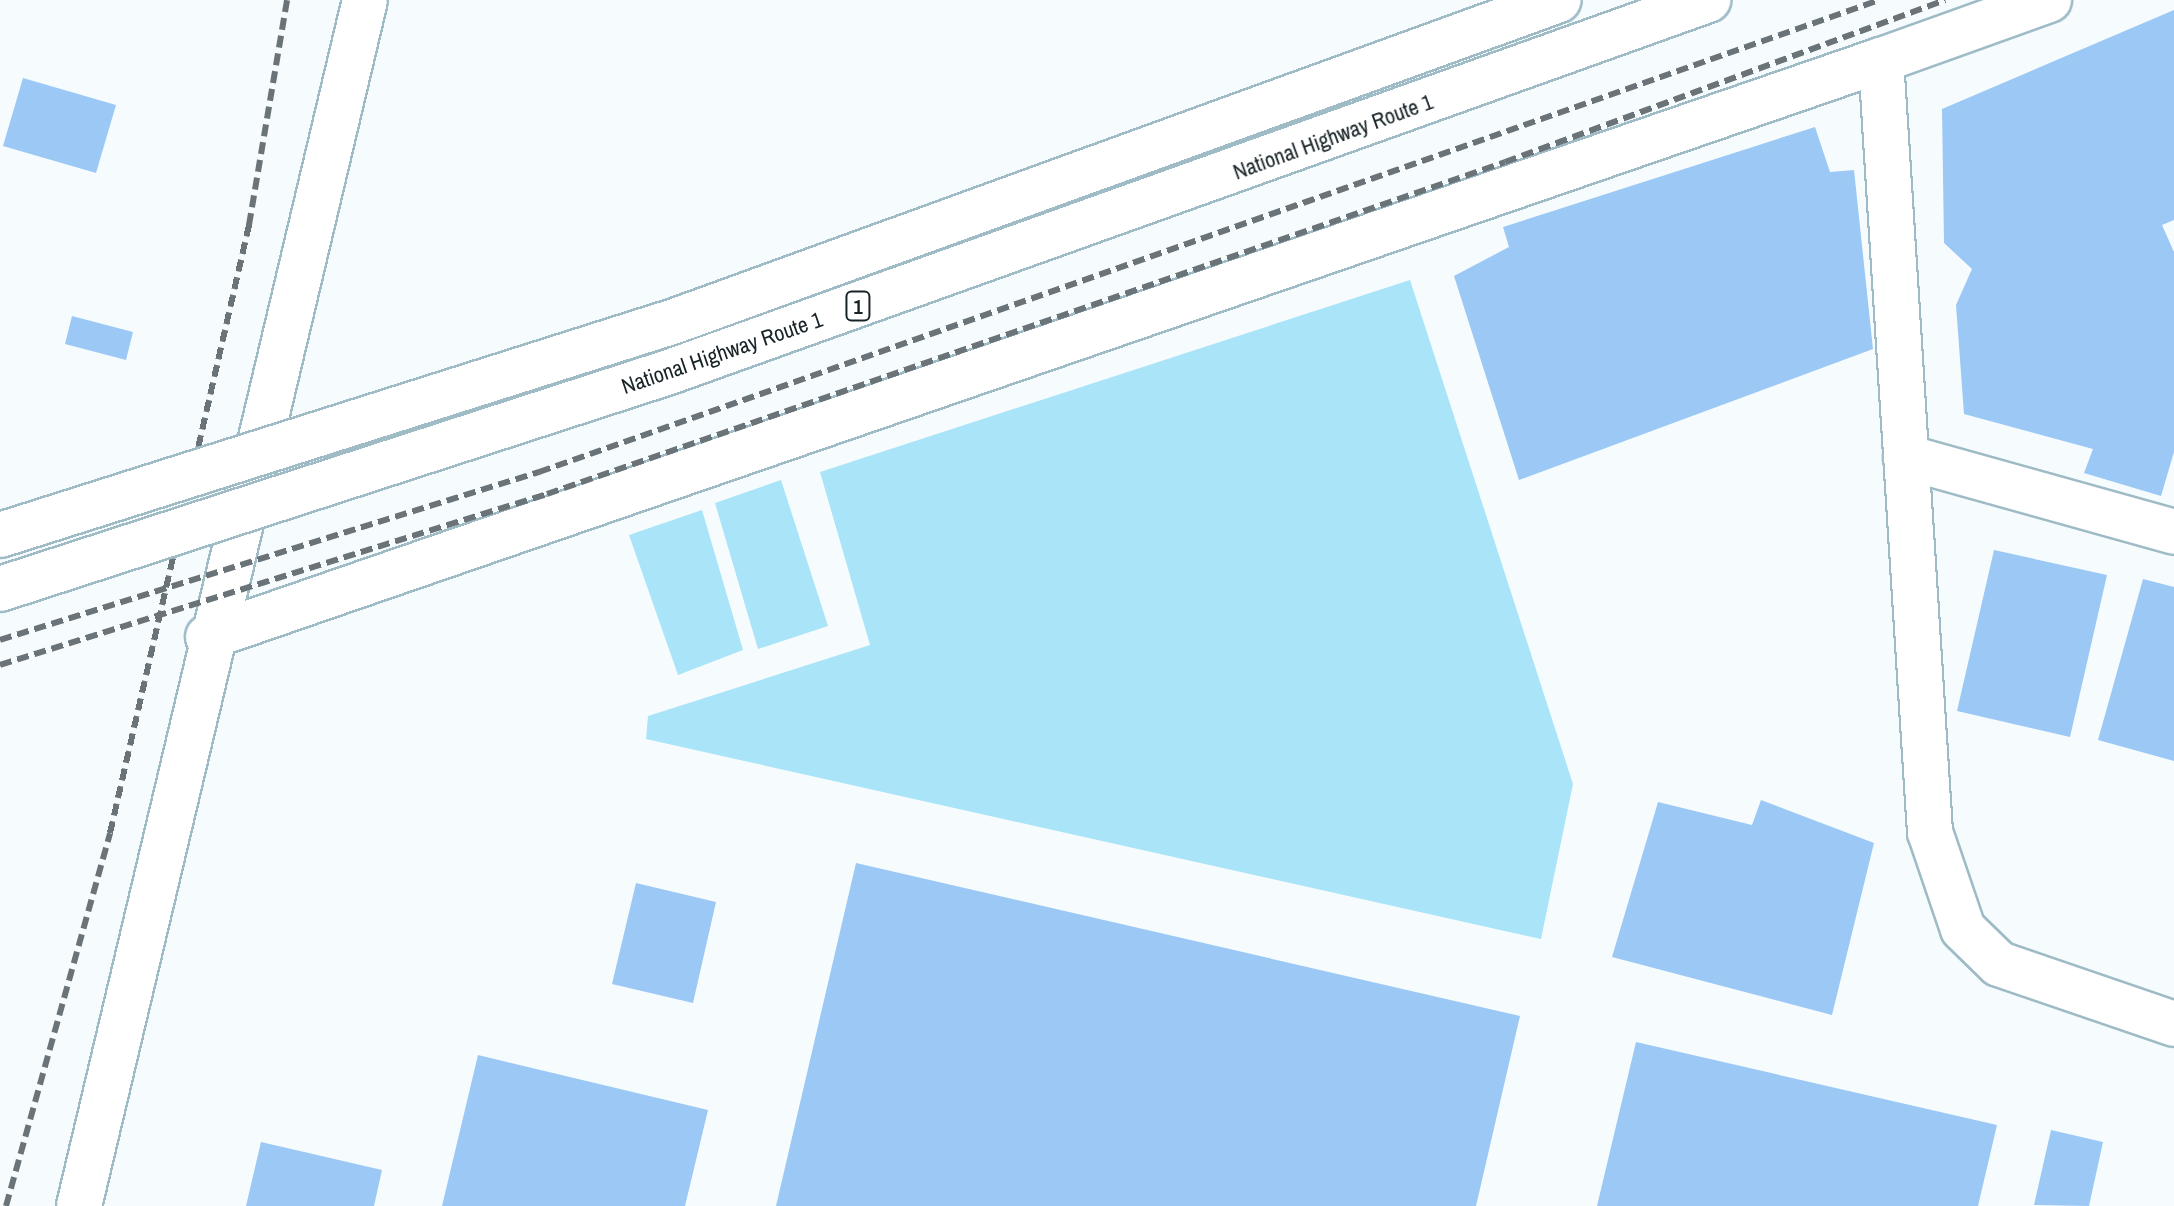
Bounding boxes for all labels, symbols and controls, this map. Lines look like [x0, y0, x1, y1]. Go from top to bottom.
street label: National Highway Route 1 [1230, 89, 1436, 185]
road number: 1 [844, 290, 872, 322]
street label: National Highway Route 1 [618, 306, 826, 400]

